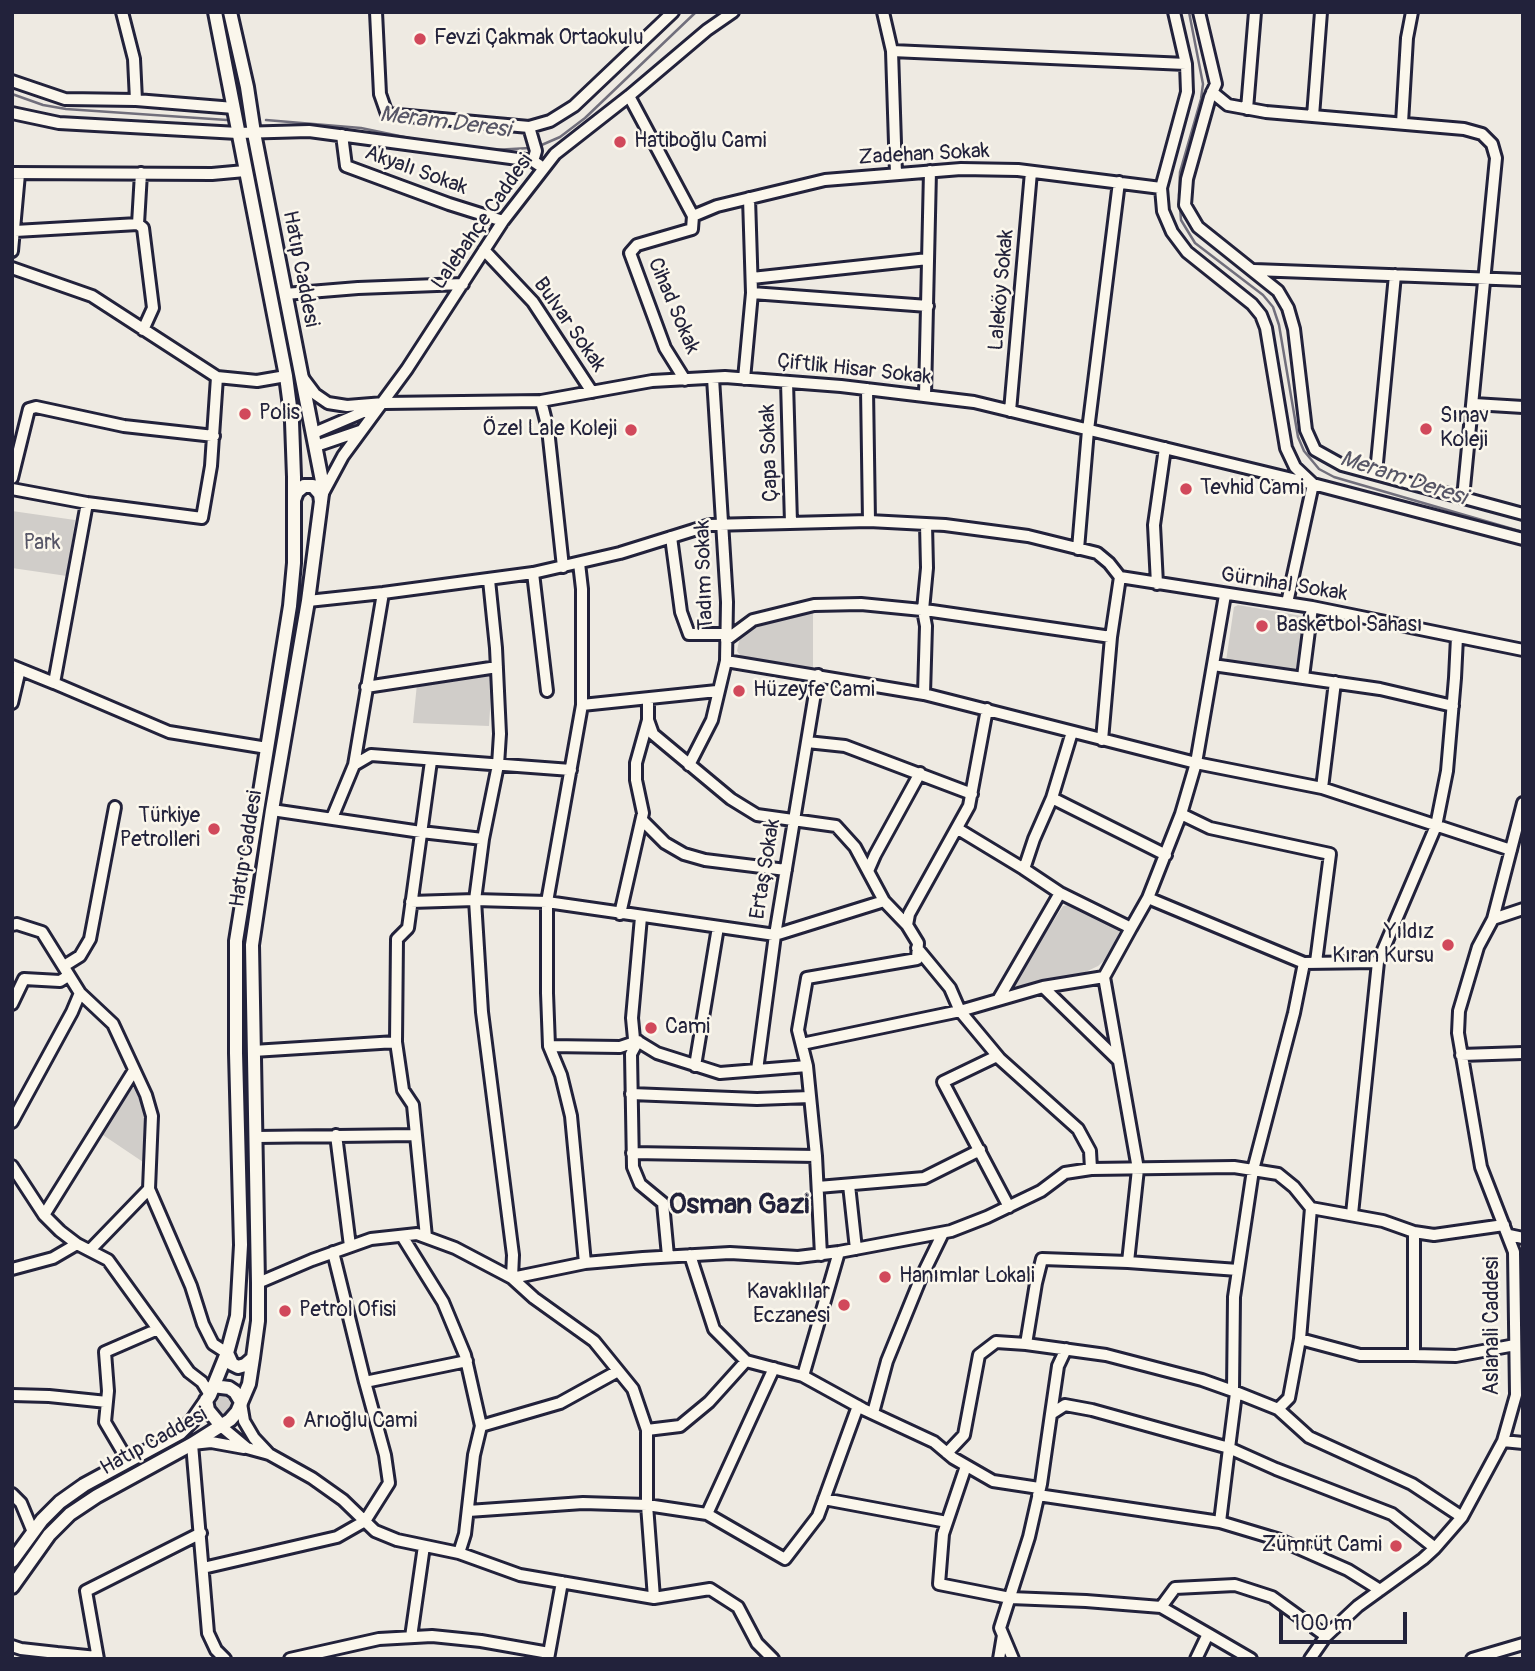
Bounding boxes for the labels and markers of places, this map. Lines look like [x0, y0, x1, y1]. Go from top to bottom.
place label: Fevzi Çakmak Ortaokulu [434, 26, 644, 52]
marker: Fevzi Çakmak Ortaokulu [412, 31, 428, 47]
place label: Hatiboğlu Cami [634, 129, 766, 155]
marker: Hatiboğlu Cami [612, 134, 628, 150]
place label: Polis [259, 401, 300, 427]
place label: Sınav Koleji [1440, 404, 1489, 454]
marker: Polis [237, 406, 253, 422]
place label: Özel Lale Koleji [483, 417, 617, 443]
marker: Sınav Koleji [1418, 421, 1434, 437]
marker: Özel Lale Koleji [623, 422, 639, 438]
place label: Tevhid Cami [1200, 476, 1304, 502]
marker: Tevhid Cami [1178, 481, 1194, 497]
place label: Basketbol Sahası [1276, 613, 1422, 639]
marker: Basketbol Sahası [1254, 618, 1270, 634]
place label: Hüzeyfe Cami [753, 678, 875, 704]
marker: Hüzeyfe Cami [731, 683, 747, 699]
place label: Türkiye Petrolleri [120, 804, 200, 854]
marker: Türkiye Petrolleri [206, 821, 222, 837]
place label: Yıldız Kıran Kursu [1332, 920, 1434, 970]
marker: Yıldız Kıran Kursu [1440, 937, 1456, 953]
place label: Cami [665, 1015, 710, 1041]
marker: Cami [643, 1020, 659, 1036]
place label: Hanımlar Lokali [899, 1264, 1035, 1290]
marker: Hanımlar Lokali [877, 1269, 893, 1285]
place label: Kavaklılar Eczanesi [747, 1280, 830, 1330]
marker: Kavaklılar Eczanesi [836, 1297, 852, 1313]
place label: Petrol Ofisi [299, 1298, 396, 1324]
marker: Petrol Ofisi [277, 1303, 293, 1319]
place label: Arıoğlu Cami [303, 1409, 417, 1435]
marker: Arıoğlu Cami [281, 1414, 297, 1430]
place label: Zümrüt Cami [1262, 1533, 1382, 1559]
marker: Zümrüt Cami [1388, 1538, 1404, 1554]

